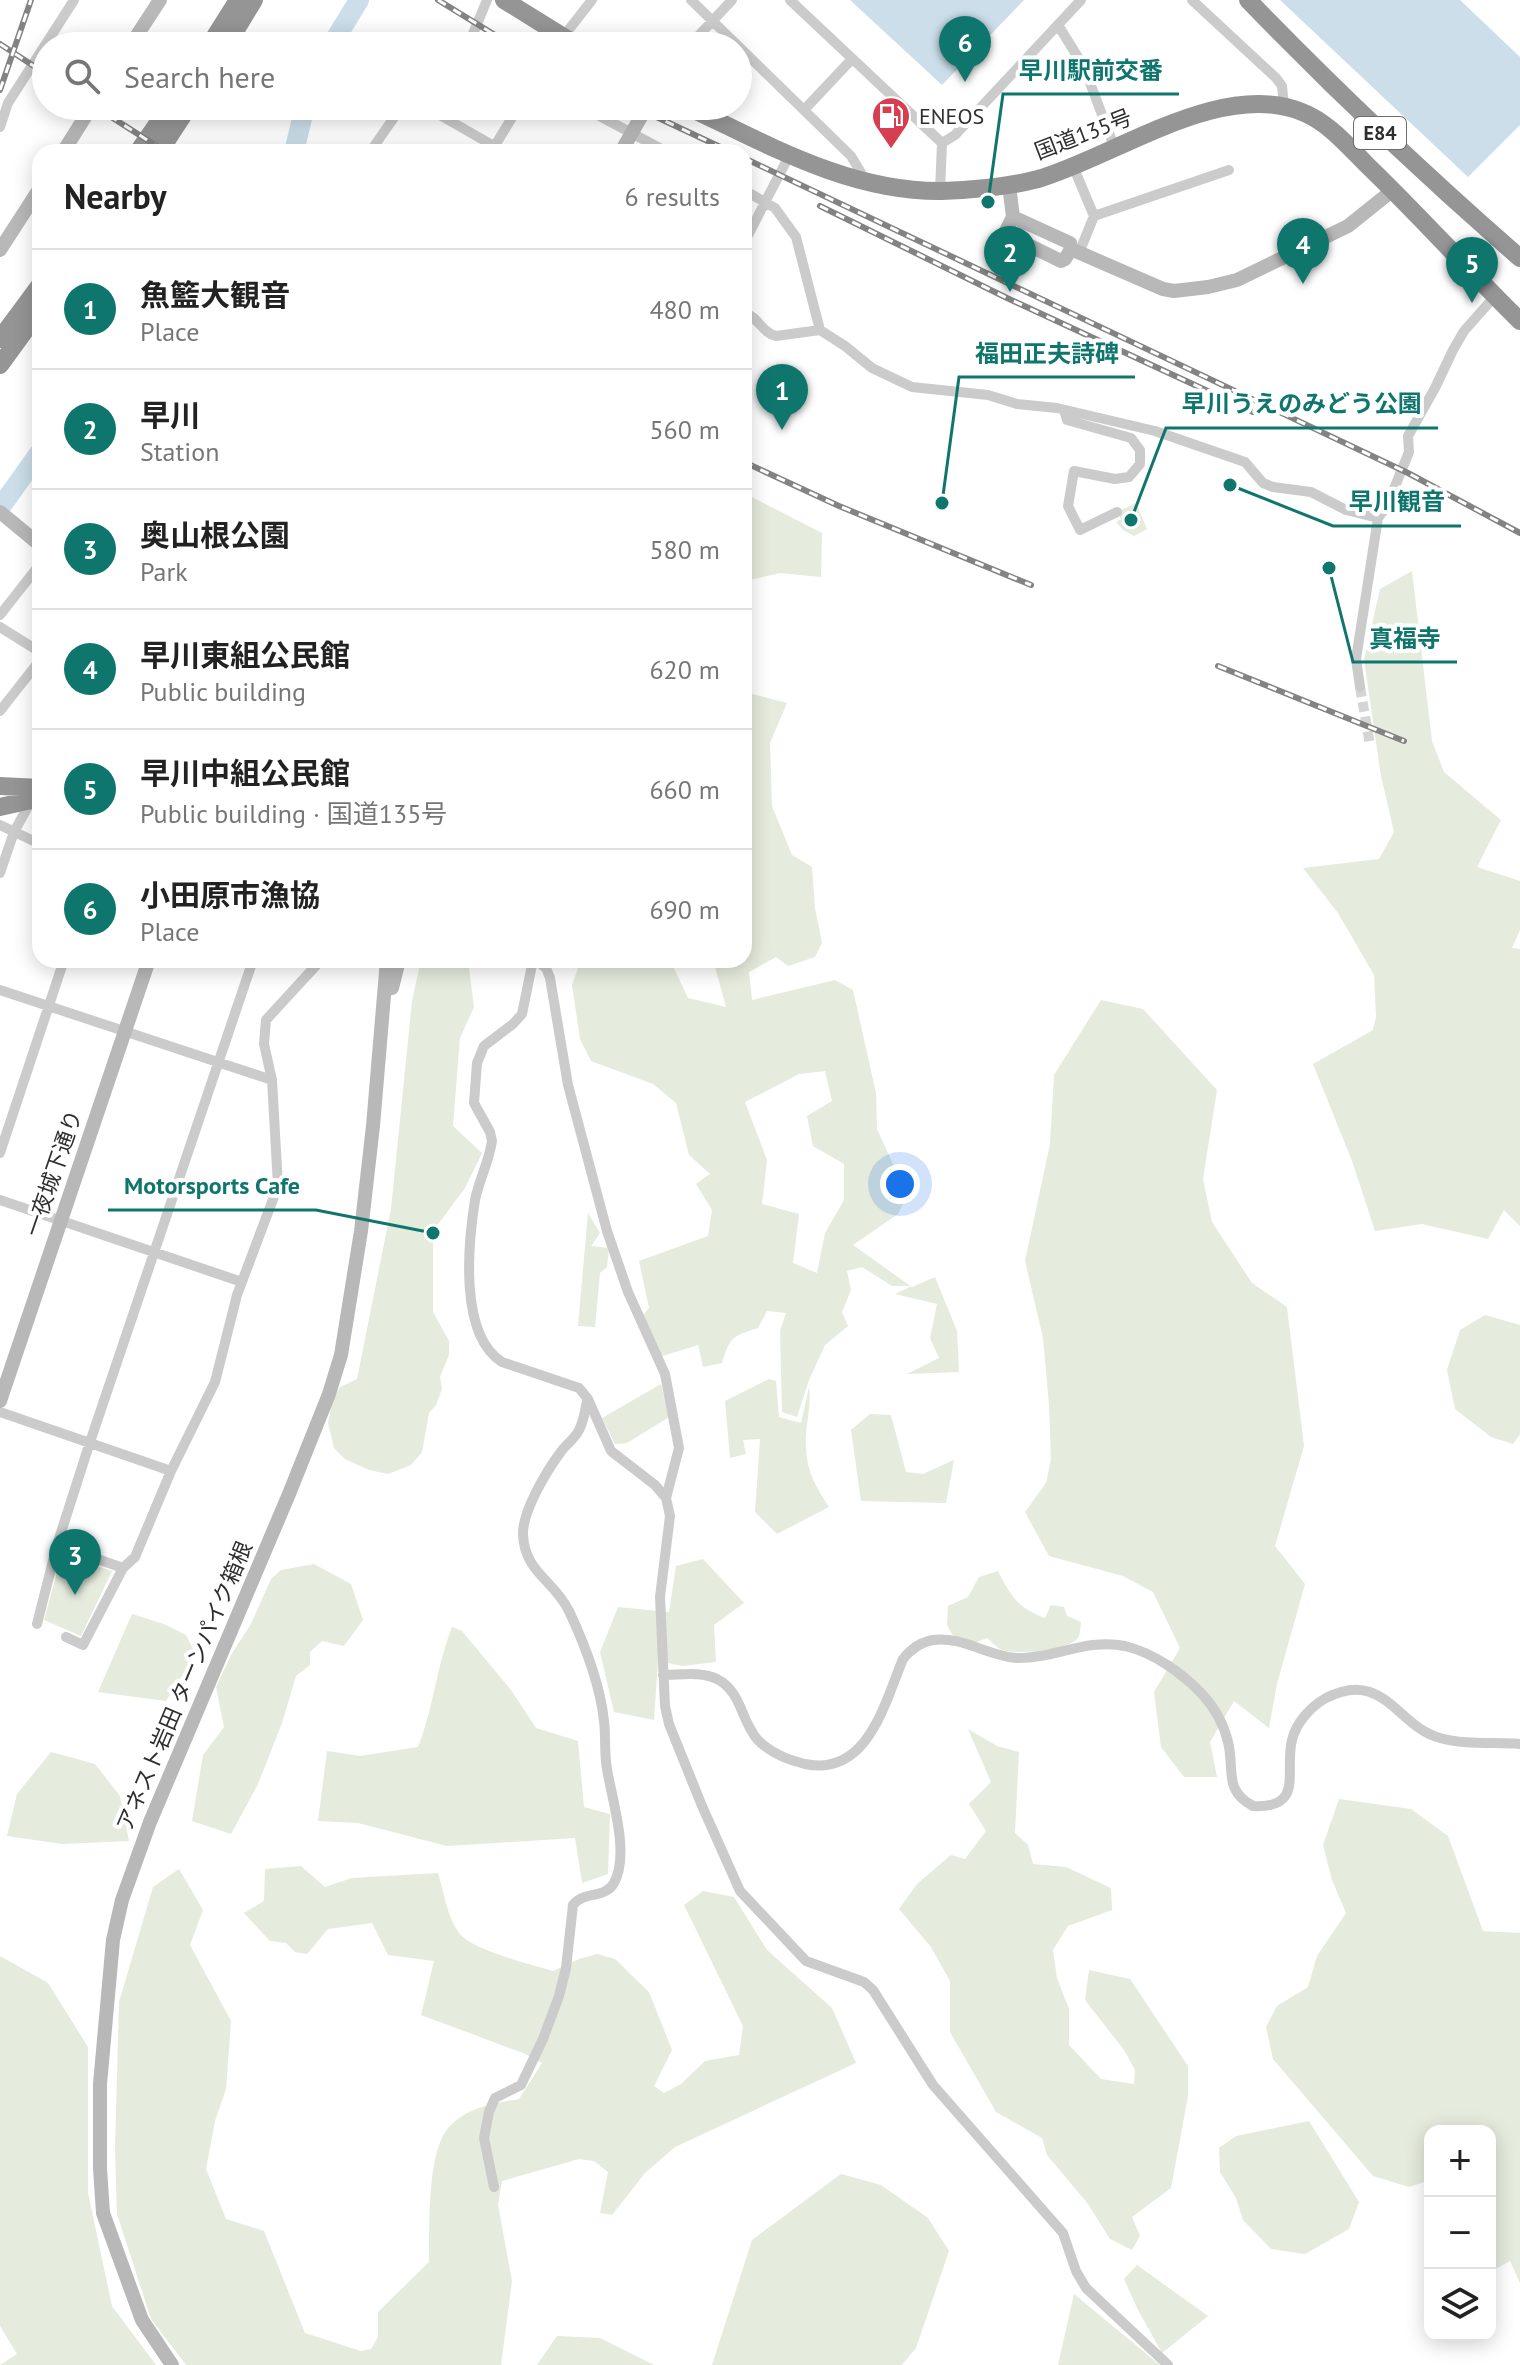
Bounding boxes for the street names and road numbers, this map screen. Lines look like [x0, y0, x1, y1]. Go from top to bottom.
street label: 国道135号 [1030, 103, 1136, 165]
road number: E84 [1354, 117, 1406, 149]
street label: 一夜城下通り [18, 1106, 88, 1240]
street label: アネスト岩田 ターンパイク箱根 [110, 1537, 258, 1835]

